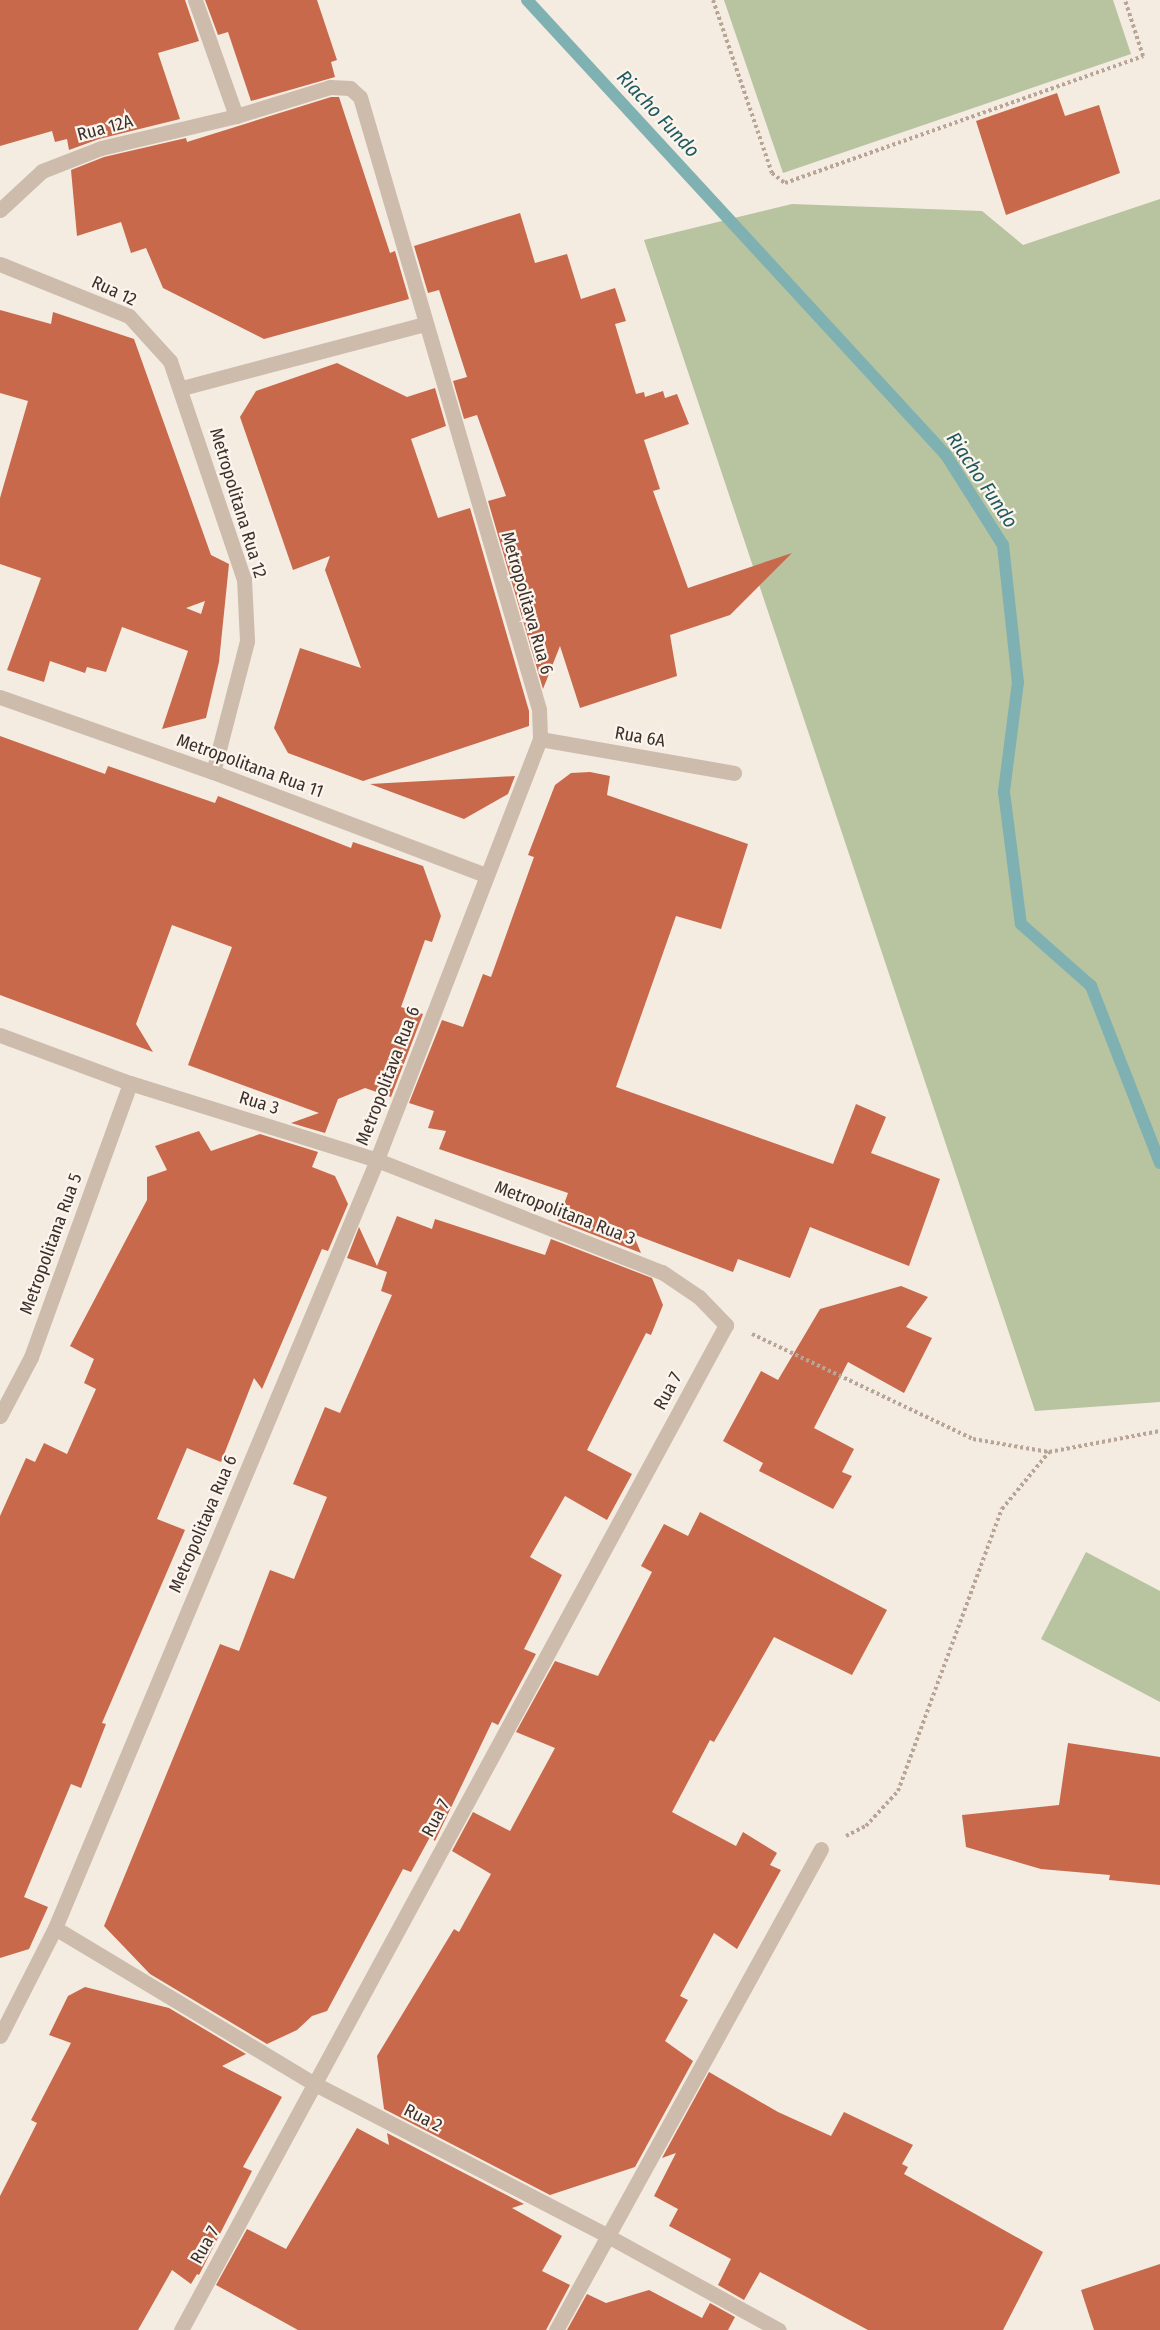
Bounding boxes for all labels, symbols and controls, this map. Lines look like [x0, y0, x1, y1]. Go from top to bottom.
water label: Riacho Fundo [612, 66, 704, 162]
street label: Rua 12A [75, 110, 135, 146]
street label: Rua 12 [88, 271, 140, 311]
street label: Metropolitana Rua 12 [205, 425, 271, 581]
water label: Riacho Fundo [941, 428, 1023, 532]
street label: Metropolitava Rua 6 [496, 529, 558, 677]
street label: Rua 6A [613, 722, 667, 752]
street label: Metropolitana Rua 11 [174, 729, 326, 803]
street label: Metropolitava Rua 6 [351, 1003, 425, 1149]
street label: Rua 3 [237, 1087, 281, 1119]
street label: Metropolitana Rua 5 [15, 1170, 87, 1318]
street label: Metropolitana Rua 3 [492, 1176, 638, 1250]
street label: Rua 7 [649, 1368, 687, 1414]
street label: Metropolitava Rua 6 [164, 1452, 242, 1596]
street label: Rua 7 [417, 1795, 455, 1841]
street label: Rua 2 [400, 2099, 446, 2137]
street label: Rua 7 [186, 2222, 224, 2268]

